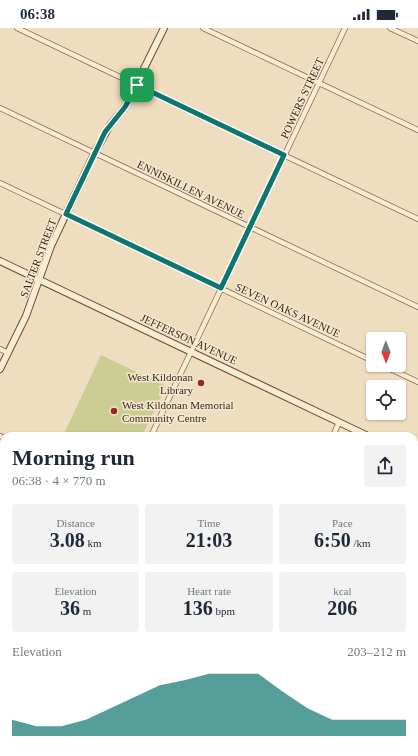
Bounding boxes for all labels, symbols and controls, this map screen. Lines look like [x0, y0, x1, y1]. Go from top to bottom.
text: 06:38 [20, 6, 55, 22]
street label: POWERS STREET [278, 55, 326, 140]
pin [120, 68, 154, 102]
icon: arrive [126, 74, 148, 96]
street label: ENNISKILLEN AVENUE [135, 158, 247, 220]
street label: SALTER STREET [17, 217, 59, 299]
street label: SEVEN OAKS AVENUE [234, 280, 342, 340]
street label: JEFFERSON AVENUE [139, 311, 239, 367]
north arrow [366, 332, 406, 372]
map controls [366, 332, 406, 420]
place label: West Kildonan Library [128, 371, 193, 396]
marker: West Kildonan Library [196, 378, 206, 388]
button: locate [366, 380, 406, 420]
place label: West Kildonan Memorial Community Centre [122, 399, 234, 424]
marker: West Kildonan Memorial Community Centre [109, 406, 119, 416]
text: Morning run [12, 445, 135, 470]
button: share [364, 445, 406, 487]
text: 06:38 · 4 × 770 m [12, 473, 106, 488]
text: Distance [56, 517, 95, 529]
text: Time [198, 517, 220, 529]
text: Pace [332, 517, 353, 529]
text: 3.08 [50, 529, 85, 551]
text: 21:03 [186, 529, 232, 551]
text: 6:50 [314, 529, 351, 551]
text: km [85, 537, 102, 549]
text: /km [351, 537, 371, 549]
text: Elevation [55, 585, 97, 597]
text: Heart rate [187, 585, 231, 597]
text: kcal [333, 585, 351, 597]
text: 36 [60, 597, 80, 619]
text: 136 [183, 597, 213, 619]
text: 206 [327, 597, 357, 619]
text: m [80, 605, 91, 617]
text: bpm [213, 605, 235, 617]
text: Elevation [12, 644, 62, 659]
text: 203–212 m [347, 644, 406, 659]

